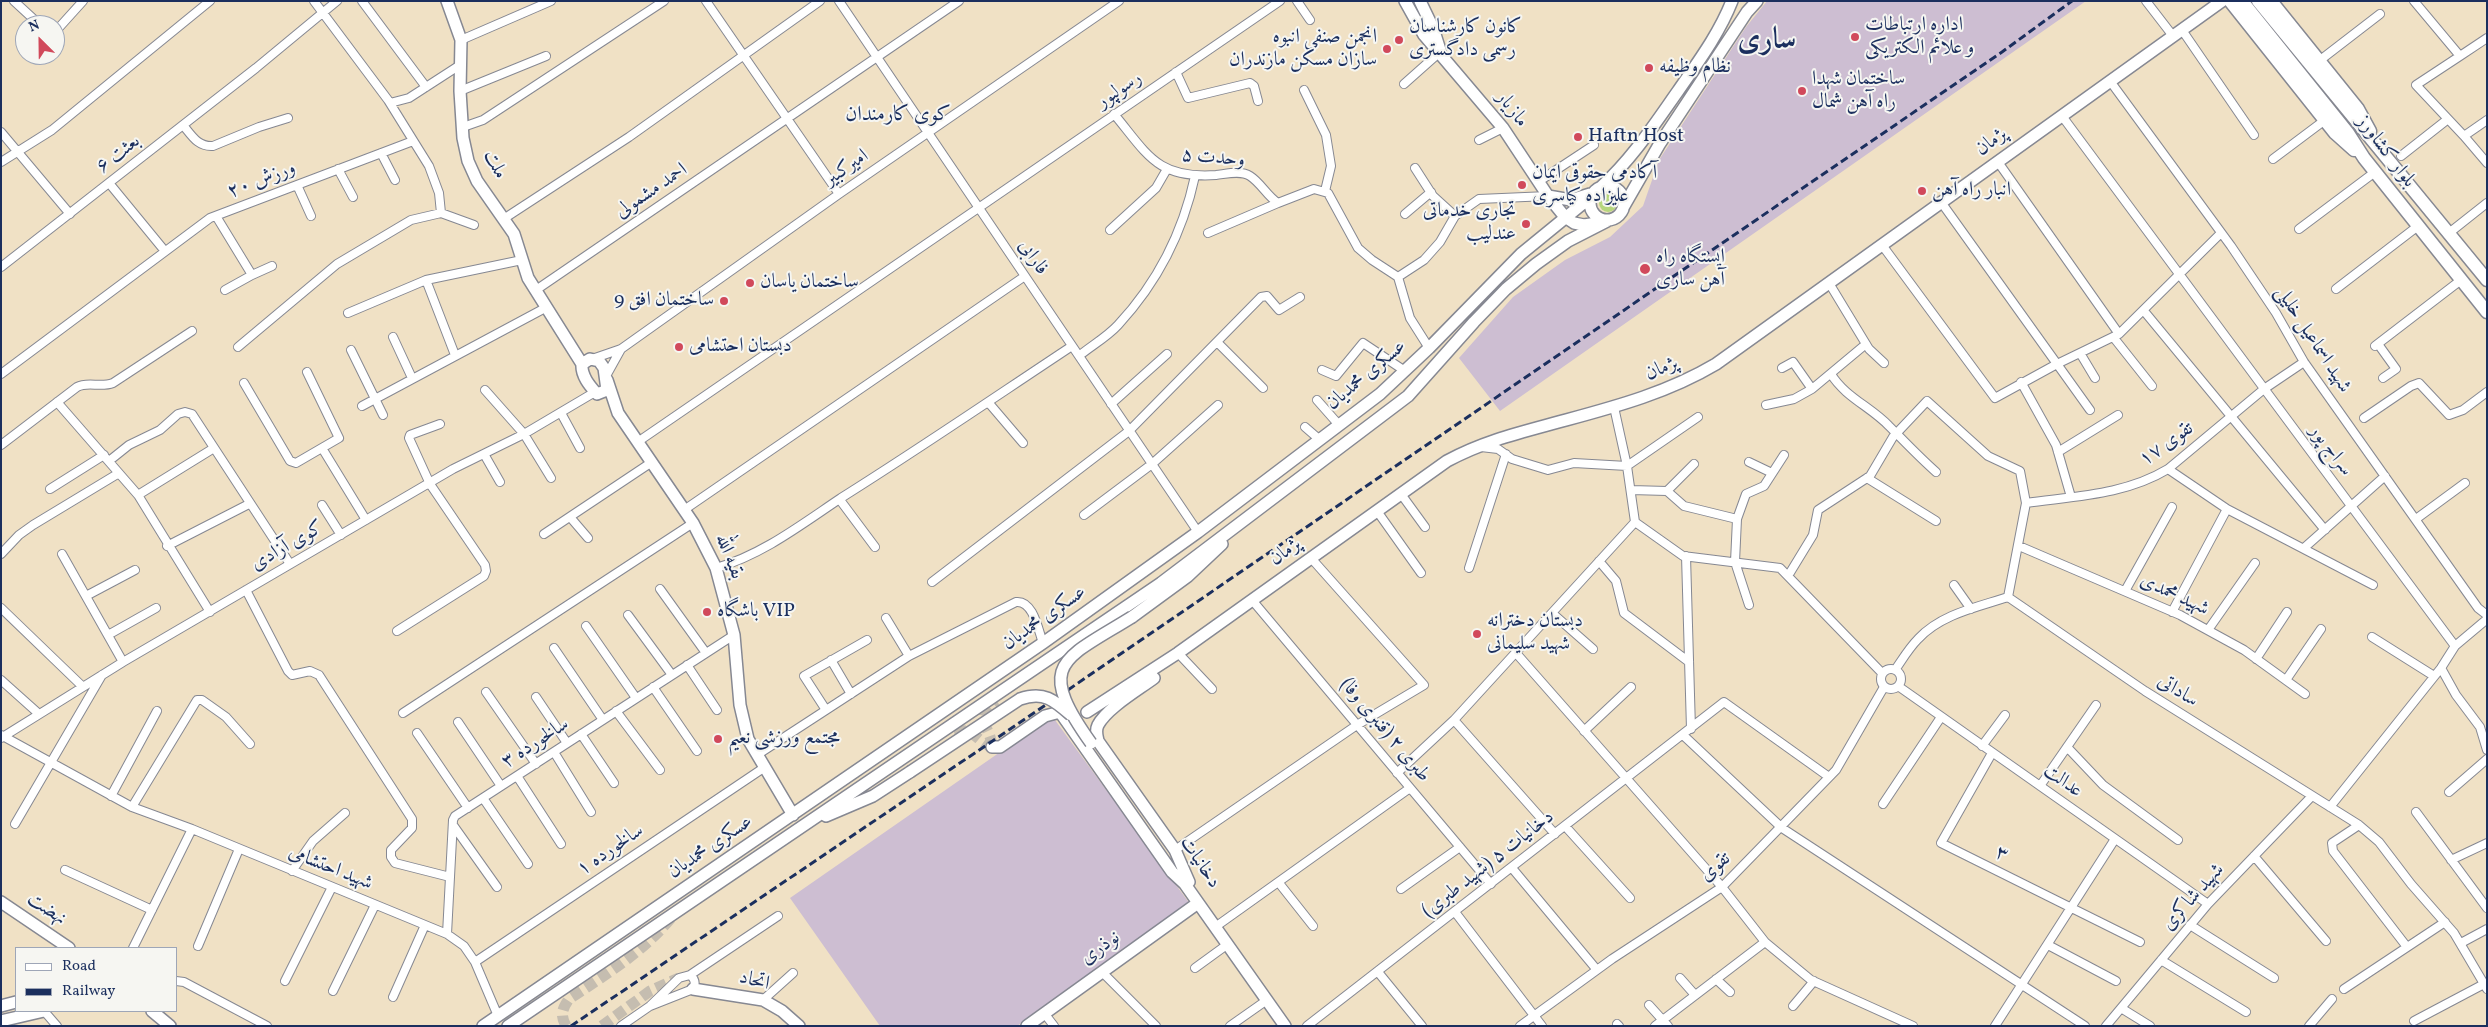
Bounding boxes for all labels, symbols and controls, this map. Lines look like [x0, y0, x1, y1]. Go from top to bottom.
place label: اداره ارتباطات و علائم الکتریکی [1865, 14, 1974, 61]
north arrow [15, 15, 65, 65]
text: N [26, 16, 43, 37]
place label: کانون کارشناسان رسمی دادگستری [1409, 16, 1522, 63]
district label: ساری [1738, 24, 1796, 60]
place label: انجمن صنفی انبوه سازان مسکن مازندران [1229, 26, 1377, 73]
marker: اداره ارتباطات و علائم الکتریکی [1849, 31, 1861, 43]
marker: کانون کارشناسان رسمی دادگستری [1393, 34, 1405, 46]
marker: انجمن صنفی انبوه سازان مسکن مازندران [1381, 43, 1393, 55]
place label: نظام وظیفه [1659, 56, 1731, 80]
marker: نظام وظیفه [1643, 62, 1655, 74]
street label: رسولپور [1093, 67, 1147, 115]
place label: ساختمان شهدا راه آهن شمال [1812, 68, 1905, 115]
marker: ساختمان شهدا راه آهن شمال [1796, 85, 1808, 97]
street label: مازیار [1490, 87, 1532, 133]
district label: کوی کارمندان [845, 103, 951, 129]
street label: بلوار کشاورز [2350, 111, 2420, 193]
street label: پژمان [1971, 124, 2013, 162]
place label: Haftn Host [1588, 125, 1684, 149]
street label: بعثت ۶ [92, 130, 146, 180]
marker: Haftn Host [1572, 131, 1584, 143]
street label: وحدت ۵ [1180, 144, 1246, 174]
street label: امیرکبیر [820, 145, 874, 193]
street label: ملت [477, 147, 511, 183]
street label: ورزش ۲۰ [224, 157, 300, 205]
street label: احمد مشمولی [611, 159, 693, 225]
place label: آکادمی حقوقی ایمان علیزاده کیاسری [1532, 162, 1657, 209]
marker: آکادمی حقوقی ایمان علیزاده کیاسری [1516, 179, 1528, 191]
place label: انبار راه آهن [1932, 179, 2011, 203]
marker: انبار راه آهن [1916, 185, 1928, 197]
place label: تجاری خدماتی عندلیب [1423, 200, 1516, 247]
marker: تجاری خدماتی عندلیب [1520, 218, 1532, 230]
street label: فارابی [1012, 236, 1052, 280]
place label: ایستگاه راه آهن ساری [1656, 246, 1725, 293]
marker: ایستگاه راه آهن ساری [1638, 262, 1652, 276]
place label: ساختمان یاسان [760, 271, 859, 295]
marker: ساختمان یاسان [744, 277, 756, 289]
street label: شهید اسماعیل خلیلی [2269, 282, 2355, 398]
place label: ساختمان افق 9 [614, 289, 714, 313]
marker: ساختمان افق 9 [718, 295, 730, 307]
place label: دبستان احتشامی [689, 335, 792, 359]
street label: عسکری محمدیان [1322, 336, 1412, 416]
marker: دبستان احتشامی [673, 341, 685, 353]
street label: پژمان [1642, 353, 1682, 387]
street label: تقوی ۱۷ [2135, 418, 2199, 472]
street label: سراج پور [2303, 421, 2357, 481]
street label: کوی آزادی [247, 517, 329, 577]
street label: بقیه الله [708, 531, 748, 583]
street label: پژمان [1265, 534, 1307, 572]
street label: شهید محمدی [2136, 570, 2212, 622]
street label: عسکری محمدیان [998, 581, 1092, 657]
place label: باشگاه VIP [717, 600, 795, 624]
marker: باشگاه VIP [701, 606, 713, 618]
place label: دبستان دخترانه شهید سلیمانی [1487, 610, 1583, 657]
marker: دبستان دخترانه شهید سلیمانی [1471, 628, 1483, 640]
street label: ساداتی [2152, 670, 2202, 714]
street label: طبری ۲ (قنبری وفا) [1334, 674, 1434, 788]
street label: سالخورده ۳ [498, 713, 574, 775]
place label: مجتمع ورزشی نعیم [728, 727, 840, 751]
marker: مجتمع ورزشی نعیم [712, 733, 724, 745]
street label: عدالت [2038, 760, 2086, 804]
street label: دخانیات ۵ (شهید طبری) [1418, 806, 1560, 924]
street label: عسکری محمدیان [664, 811, 758, 885]
street label: سالخورده ۱ [573, 820, 649, 882]
street label: دخانیات [1173, 832, 1225, 894]
street label: شهید احتشامی [284, 841, 376, 897]
street label: ۳ [1990, 842, 2012, 868]
street label: تقوی [1695, 848, 1737, 888]
street label: شهید شاکری [2157, 859, 2231, 937]
street label: نهضت [22, 888, 70, 932]
street label: نوذری [1077, 927, 1125, 971]
legend [15, 947, 178, 1012]
text: Road [62, 956, 96, 977]
street label: اتحاد [736, 967, 772, 997]
text: Railway [62, 981, 115, 1002]

